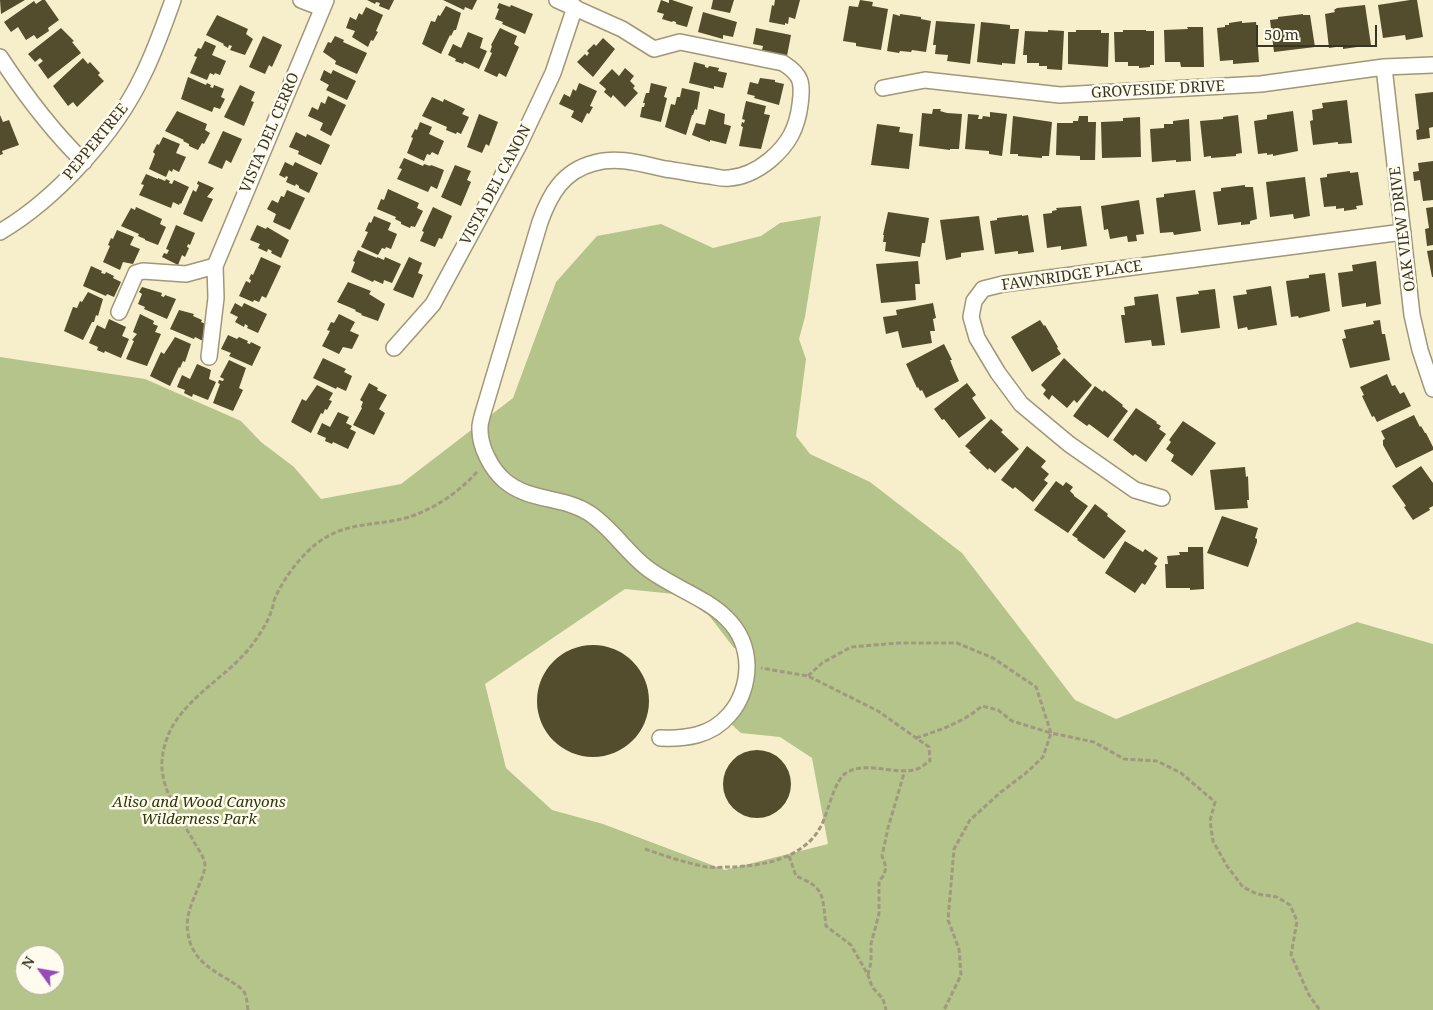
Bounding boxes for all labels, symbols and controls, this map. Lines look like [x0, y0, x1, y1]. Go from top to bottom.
scale bar [1258, 15, 1379, 47]
text: 50 m [1264, 24, 1299, 44]
street label: VISTA DEL CERRO [237, 70, 303, 196]
street label: GROVESIDE DRIVE [1091, 78, 1225, 102]
street label: PEPPERTREE [60, 100, 132, 184]
street label: VISTA DEL CANON [457, 122, 535, 248]
street label: OAK VIEW DRIVE [1386, 165, 1420, 293]
street label: FAWNRIDGE PLACE [1000, 257, 1144, 295]
park label: Aliso and Wood Canyons Wilderness Park [112, 794, 286, 829]
north arrow [15, 945, 65, 995]
text: N [17, 953, 39, 972]

